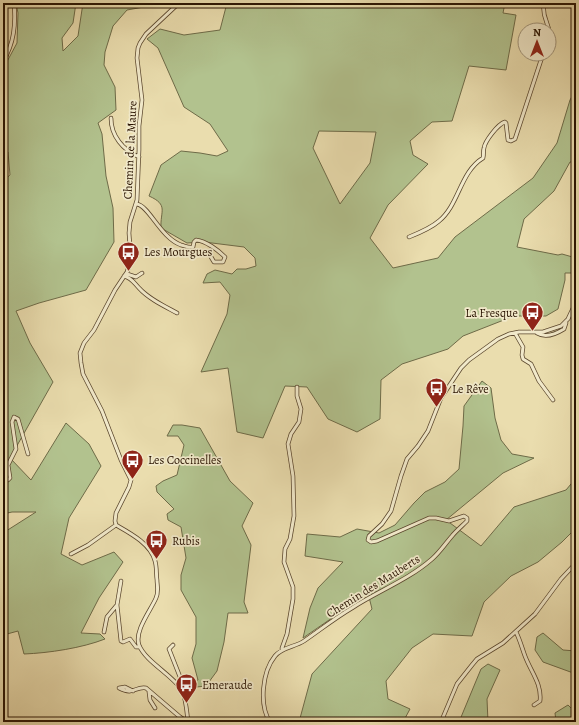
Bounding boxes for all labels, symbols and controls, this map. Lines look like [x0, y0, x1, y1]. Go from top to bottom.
north arrow [517, 22, 557, 62]
text: N [533, 25, 541, 40]
street label: Chemin de la Maure [119, 100, 141, 200]
bus stop icon: Les Mourgues [116, 239, 142, 272]
place label: Les Mourgues [144, 244, 213, 260]
bus stop icon: La Fresque [520, 300, 546, 333]
place label: La Fresque [465, 305, 518, 321]
bus stop icon: Le Rêve [423, 376, 449, 409]
place label: Le Rêve [452, 381, 489, 397]
bus stop icon: Les Coccinelles [119, 447, 145, 480]
place label: Les Coccinelles [148, 452, 221, 468]
bus stop icon: Rubis [143, 528, 169, 561]
place label: Rubis [172, 533, 200, 549]
street label: Chemin des Mauberts [323, 551, 423, 621]
bus stop icon: Emeraude [173, 672, 199, 705]
place label: Emeraude [202, 677, 252, 693]

